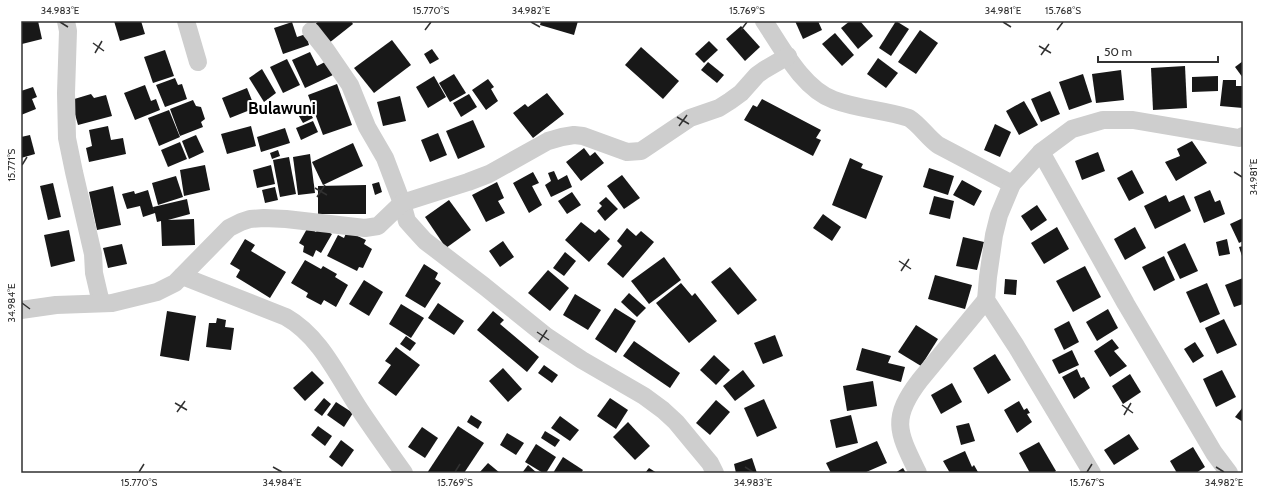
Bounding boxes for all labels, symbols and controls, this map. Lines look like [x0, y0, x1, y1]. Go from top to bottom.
text: 34.983°E [41, 4, 80, 17]
text: 15.770°S [413, 4, 449, 17]
text: 34.982°E [512, 4, 551, 17]
text: 15.769°S [729, 4, 765, 17]
text: 34.981°E [985, 4, 1022, 17]
text: 15.768°S [1045, 4, 1081, 17]
scale bar [1098, 38, 1218, 64]
text: 50 m [1104, 44, 1132, 59]
district label: Bulawuni [248, 98, 316, 118]
text: 15.771°S [5, 148, 18, 181]
text: 34.981°E [1247, 158, 1260, 195]
text: 34.984°E [5, 283, 18, 322]
text: 15.770°S [121, 476, 157, 489]
text: 34.984°E [263, 476, 302, 489]
text: 15.769°S [437, 476, 473, 489]
text: 34.983°E [734, 476, 773, 489]
text: 15.767°S [1070, 476, 1105, 489]
text: 34.982°E [1205, 476, 1244, 489]

